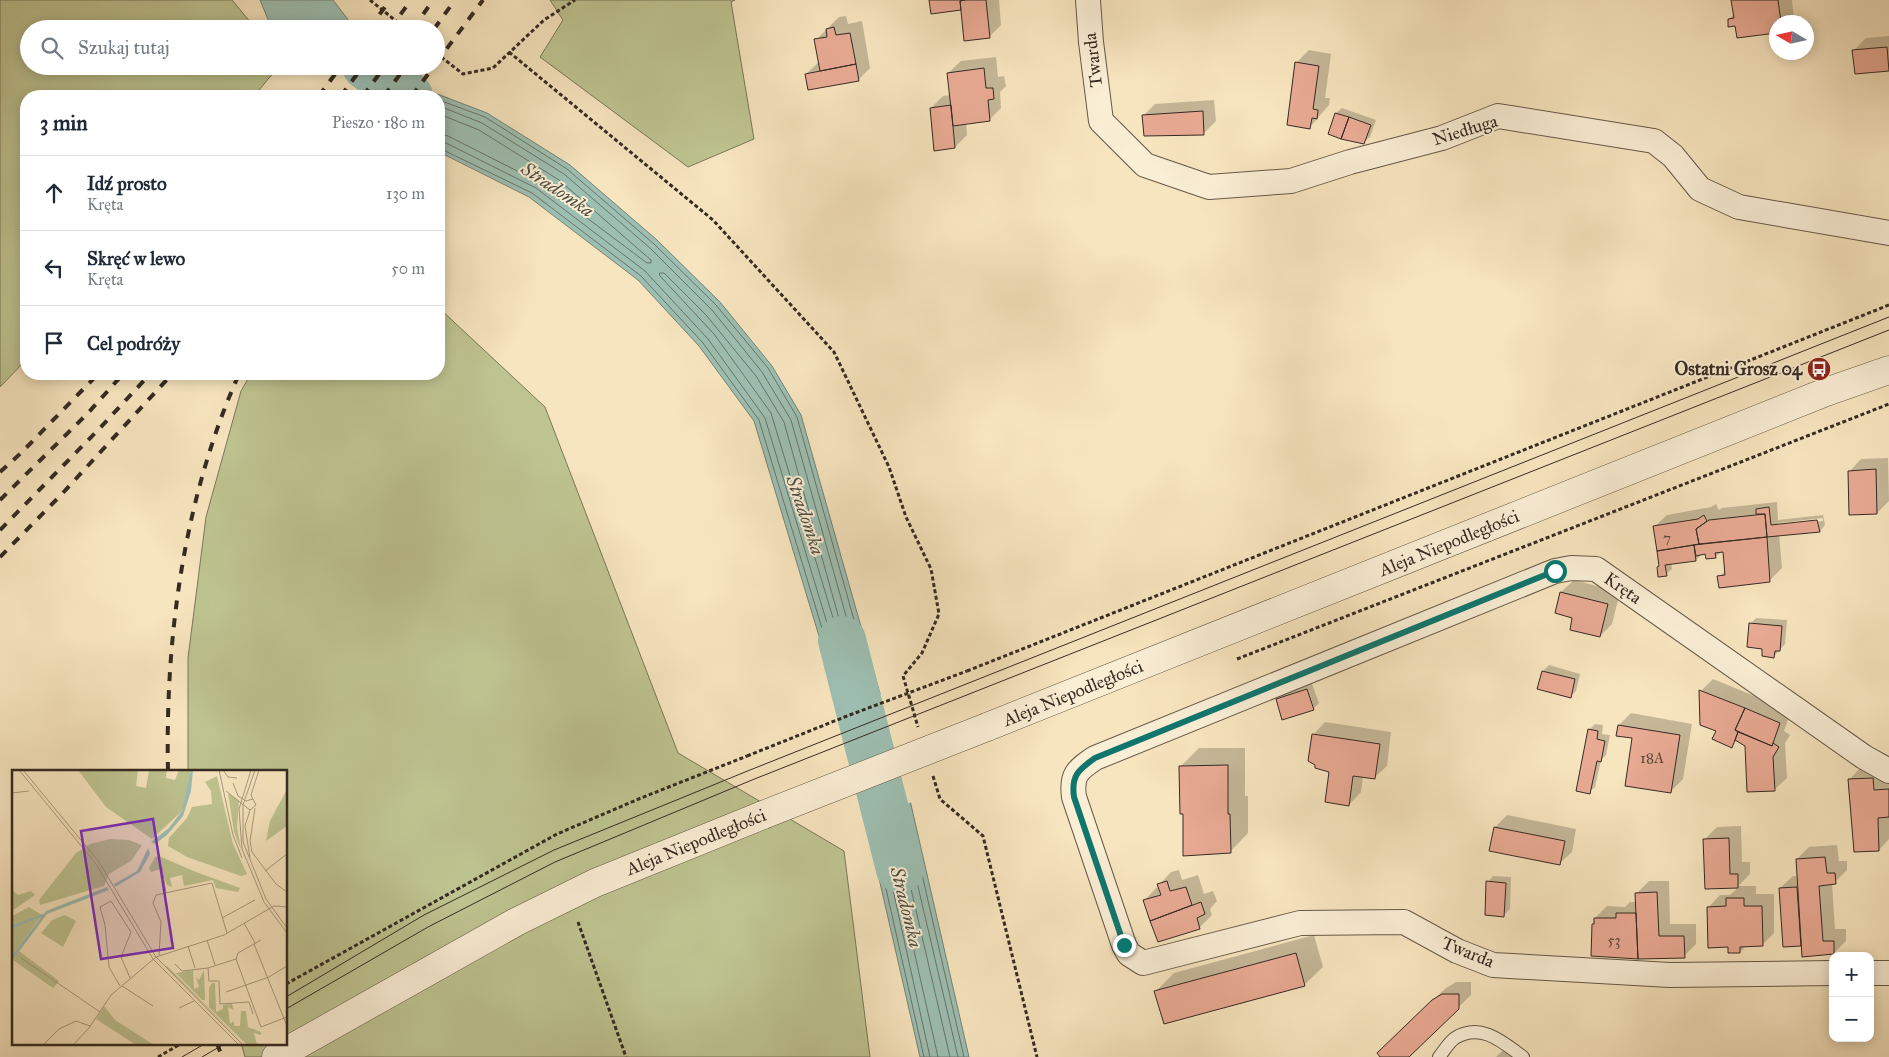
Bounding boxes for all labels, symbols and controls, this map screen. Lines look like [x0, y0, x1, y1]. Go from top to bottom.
north arrow [1769, 15, 1814, 60]
search box [20, 20, 445, 75]
street label: Twarda [1079, 31, 1107, 89]
icon: search [38, 34, 66, 62]
text: Szukaj tutaj [78, 36, 170, 59]
text: 3 min [40, 110, 88, 136]
street label: Niedługa [1430, 110, 1501, 151]
text: Pieszo · 180 m [332, 113, 425, 132]
water label: Stradomka [516, 156, 598, 222]
text: Idź prosto [87, 172, 167, 195]
icon: ahead [40, 179, 68, 207]
text: 130 m [386, 184, 425, 203]
text: Kręta [87, 195, 123, 214]
text: Skręć w lewo [87, 247, 185, 270]
icon: left [40, 254, 68, 282]
text: 50 m [391, 259, 425, 278]
text: Kręta [87, 270, 123, 289]
icon: arrive [40, 329, 68, 357]
text: Cel podróży [87, 332, 180, 355]
bus stop icon: Ostatni Grosz 04 [1806, 356, 1832, 382]
place label: Ostatni Grosz 04 [1675, 358, 1803, 381]
water label: Stradomka [781, 471, 830, 558]
street label: Aleja Niepodległości [1375, 505, 1523, 582]
house number: 7 [1663, 529, 1671, 547]
route start [1544, 560, 1567, 583]
street label: Kręta [1600, 567, 1646, 609]
street label: Aleja Niepodległości [999, 655, 1147, 732]
house number: 18A [1640, 749, 1664, 767]
inset map [12, 770, 288, 1044]
street label: Aleja Niepodległości [622, 804, 770, 881]
water label: Stradomka [885, 863, 928, 950]
house number: 53 [1608, 931, 1620, 949]
street label: Twarda [1439, 932, 1498, 973]
route end [1113, 934, 1136, 957]
map controls [1829, 952, 1874, 1042]
button: + [1829, 952, 1874, 997]
button: − [1829, 997, 1874, 1042]

